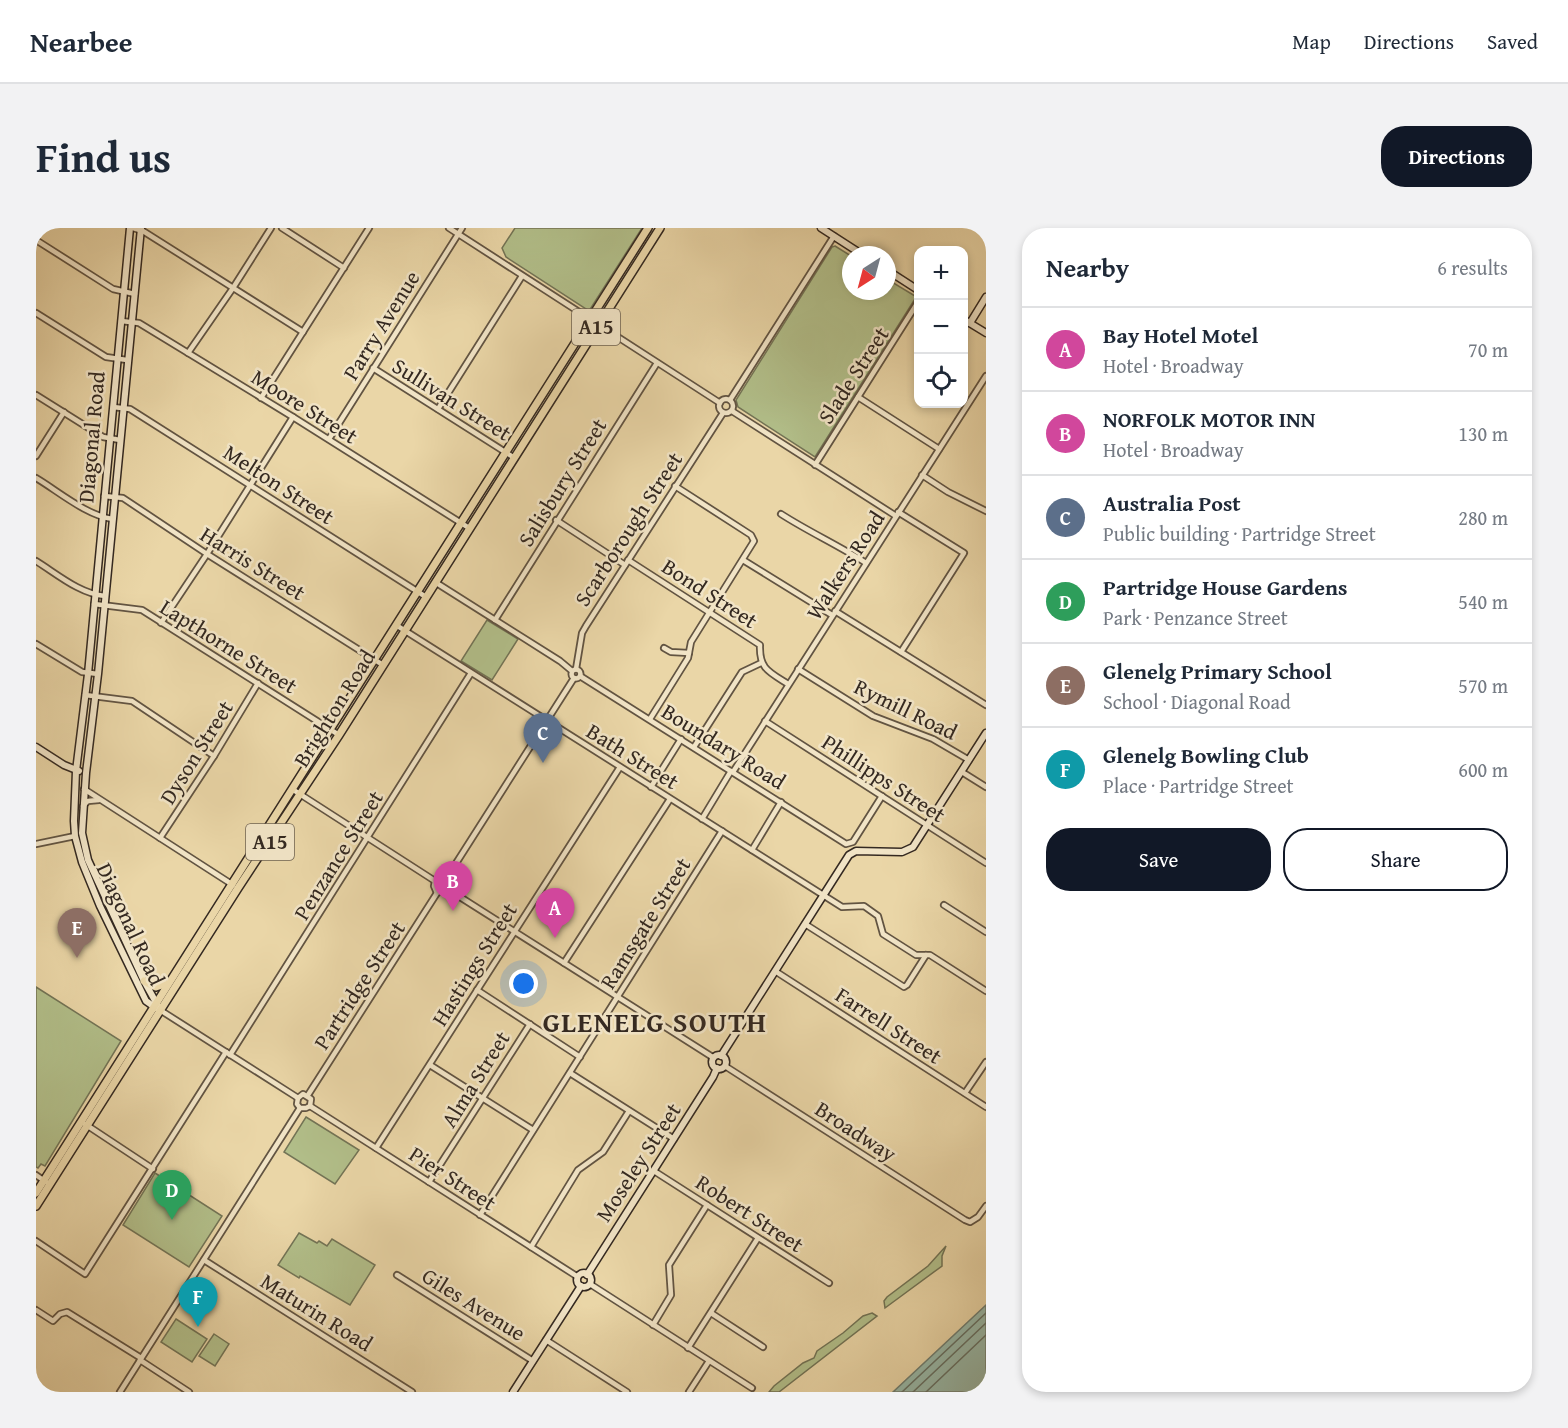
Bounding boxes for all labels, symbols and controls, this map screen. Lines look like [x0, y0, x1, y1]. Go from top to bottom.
text: Nearbee [30, 21, 133, 62]
text: Map [1292, 26, 1331, 57]
text: Directions [1364, 26, 1454, 57]
text: Saved [1487, 26, 1538, 57]
text: Find us [36, 126, 171, 187]
button: Directions [1381, 126, 1532, 187]
north arrow [842, 246, 896, 300]
map controls [914, 246, 968, 408]
button: + [914, 246, 968, 300]
text: Nearby [1046, 248, 1129, 287]
text: 6 results [1437, 253, 1508, 282]
street label: Parry Avenue [335, 264, 427, 386]
button: − [914, 300, 968, 354]
road number: A15 [572, 309, 620, 345]
text: Bay Hotel Motel [1103, 319, 1258, 351]
street label: Slade Street [810, 320, 896, 430]
text: A [1059, 335, 1072, 364]
text: 70 m [1468, 335, 1508, 364]
street label: Sullivan Street [386, 350, 518, 448]
text: Hotel · Broadway [1103, 351, 1244, 380]
button: locate [914, 354, 968, 408]
street label: Moore Street [246, 361, 365, 451]
street label: Diagonal Road [69, 370, 113, 504]
text: NORFOLK MOTOR INN [1103, 403, 1315, 435]
street label: Salisbury Street [510, 411, 614, 552]
text: B [1059, 419, 1072, 448]
text: 130 m [1458, 419, 1508, 448]
text: Hotel · Broadway [1103, 435, 1244, 464]
street label: Melton Street [217, 436, 341, 532]
street label: Scarborough Street [566, 445, 690, 612]
text: Australia Post [1103, 487, 1241, 519]
text: C [1060, 503, 1071, 532]
text: 280 m [1458, 503, 1508, 532]
street label: Walkers Road [798, 504, 892, 626]
street label: Harris Street [194, 518, 312, 608]
text: Public building · Partridge Street [1103, 519, 1376, 548]
street label: Bond Street [656, 550, 764, 636]
text: Partridge House Gardens [1103, 571, 1347, 603]
text: D [1059, 587, 1072, 616]
text: 540 m [1458, 587, 1508, 616]
street label: Lapthorne Street [154, 591, 304, 701]
text: Park · Penzance Street [1103, 603, 1288, 632]
street label: Brighton Road [285, 643, 383, 773]
text: Glenelg Primary School [1103, 655, 1332, 687]
street label: Rymill Road [849, 670, 963, 748]
text: E [1060, 671, 1071, 700]
text: 570 m [1458, 671, 1508, 700]
text: School · Diagonal Road [1103, 687, 1291, 716]
street label: Dyson Street [151, 694, 241, 810]
street label: Boundary Road [656, 695, 792, 797]
pin: C [524, 714, 562, 763]
street label: Bath Street [581, 715, 686, 797]
street label: Phillipps Street [816, 726, 952, 830]
text: Glenelg Bowling Club [1103, 739, 1309, 771]
text: F [1060, 755, 1071, 784]
text: 600 m [1458, 755, 1508, 784]
text: Place · Partridge Street [1103, 771, 1294, 800]
street label: Penzance Street [285, 784, 391, 926]
road number: A15 [246, 824, 294, 860]
button: Save [1046, 828, 1271, 891]
button: Share [1283, 828, 1508, 891]
street label: Ramsgate Street [592, 851, 698, 995]
street label: Diagonal Road [89, 857, 173, 991]
pin: B [434, 862, 472, 911]
pin: A [536, 888, 574, 938]
street label: Hastings Street [423, 896, 525, 1032]
pin: E [58, 908, 96, 958]
street label: Partridge Street [305, 914, 413, 1056]
your location [509, 969, 538, 998]
street label: Farrell Street [829, 979, 949, 1072]
district label: GLENELG SOUTH [543, 1001, 767, 1042]
street label: Alma Street [433, 1024, 517, 1133]
street label: Broadway [809, 1093, 903, 1169]
street label: Moseley Street [587, 1096, 689, 1228]
street label: Pier Street [403, 1138, 503, 1218]
street label: Robert Street [690, 1166, 810, 1260]
pin: D [152, 1170, 192, 1220]
street label: Giles Avenue [416, 1259, 532, 1349]
street label: Maturin Road [255, 1265, 379, 1359]
pin: F [178, 1278, 218, 1327]

